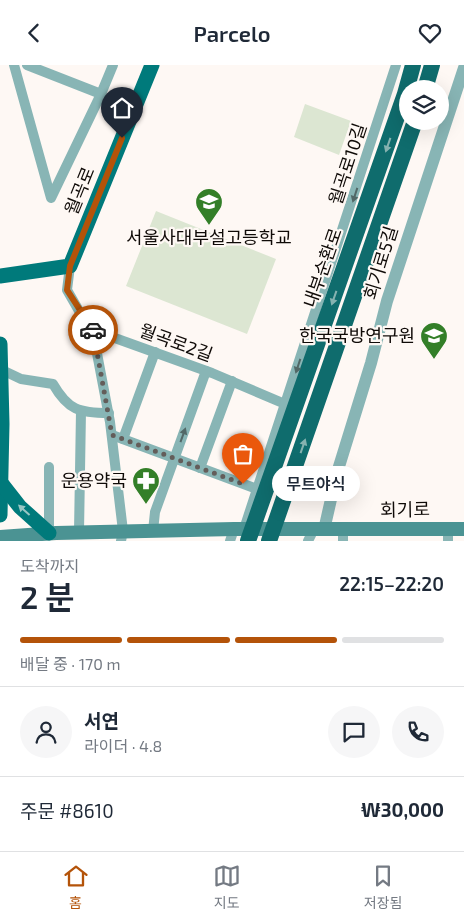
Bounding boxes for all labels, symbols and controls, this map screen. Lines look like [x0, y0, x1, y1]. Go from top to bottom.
icon: back [20, 19, 48, 47]
icon: heart [416, 19, 444, 47]
text: Parcelo [193, 20, 271, 46]
map controls [399, 80, 449, 130]
button: layers [399, 80, 449, 130]
pin [101, 87, 143, 138]
icon: home [108, 94, 136, 122]
street label: 월곡로10길 [324, 120, 371, 207]
one-way arrow [383, 137, 391, 152]
street label: 월곡로 [60, 163, 99, 218]
school or university icon: 서울사대부설고등학교 [194, 187, 224, 226]
one-way arrow [350, 188, 358, 203]
street label: 회기로5길 [358, 223, 402, 302]
street label: 내부순환로 [298, 225, 346, 310]
place label: 서울사대부설고등학교 [126, 226, 292, 248]
one-way arrow [330, 291, 338, 306]
courier [68, 305, 118, 355]
icon: car [79, 316, 107, 344]
street label: 월곡로2길 [137, 319, 216, 365]
school or university icon: 한국국방연구원 [419, 321, 449, 360]
place label: 한국국방연구원 [299, 324, 415, 346]
one-way arrow [294, 358, 301, 373]
one-way arrow [180, 427, 187, 442]
pin [222, 433, 264, 484]
one-way arrow [300, 438, 307, 453]
icon: bag [229, 440, 257, 468]
pharmacy icon: 운용약국 [131, 466, 161, 505]
callout: 무트야식 [273, 467, 360, 501]
place label: 운용약국 [61, 469, 127, 491]
text: 무트야식 [287, 474, 345, 493]
street label: 회기로 [380, 498, 430, 520]
one-way arrow [18, 504, 30, 516]
text: 도착까지 [20, 556, 79, 575]
text: 22:15–22:20 [339, 572, 444, 595]
text: 2 분 [20, 577, 75, 615]
text: 배달 중 · 170 m [20, 654, 120, 673]
button: person [20, 706, 72, 758]
button: chat [328, 706, 380, 758]
button: phone [392, 706, 444, 758]
text: 서연 [84, 709, 119, 732]
text: 라이더 · 4.8 [84, 736, 162, 755]
text: ₩30,000 [361, 798, 444, 821]
text: 주문 #8610 [20, 799, 114, 822]
tab: 홈 [62, 862, 90, 912]
tab: 지도 [213, 862, 241, 912]
tab: 저장됨 [364, 862, 402, 912]

